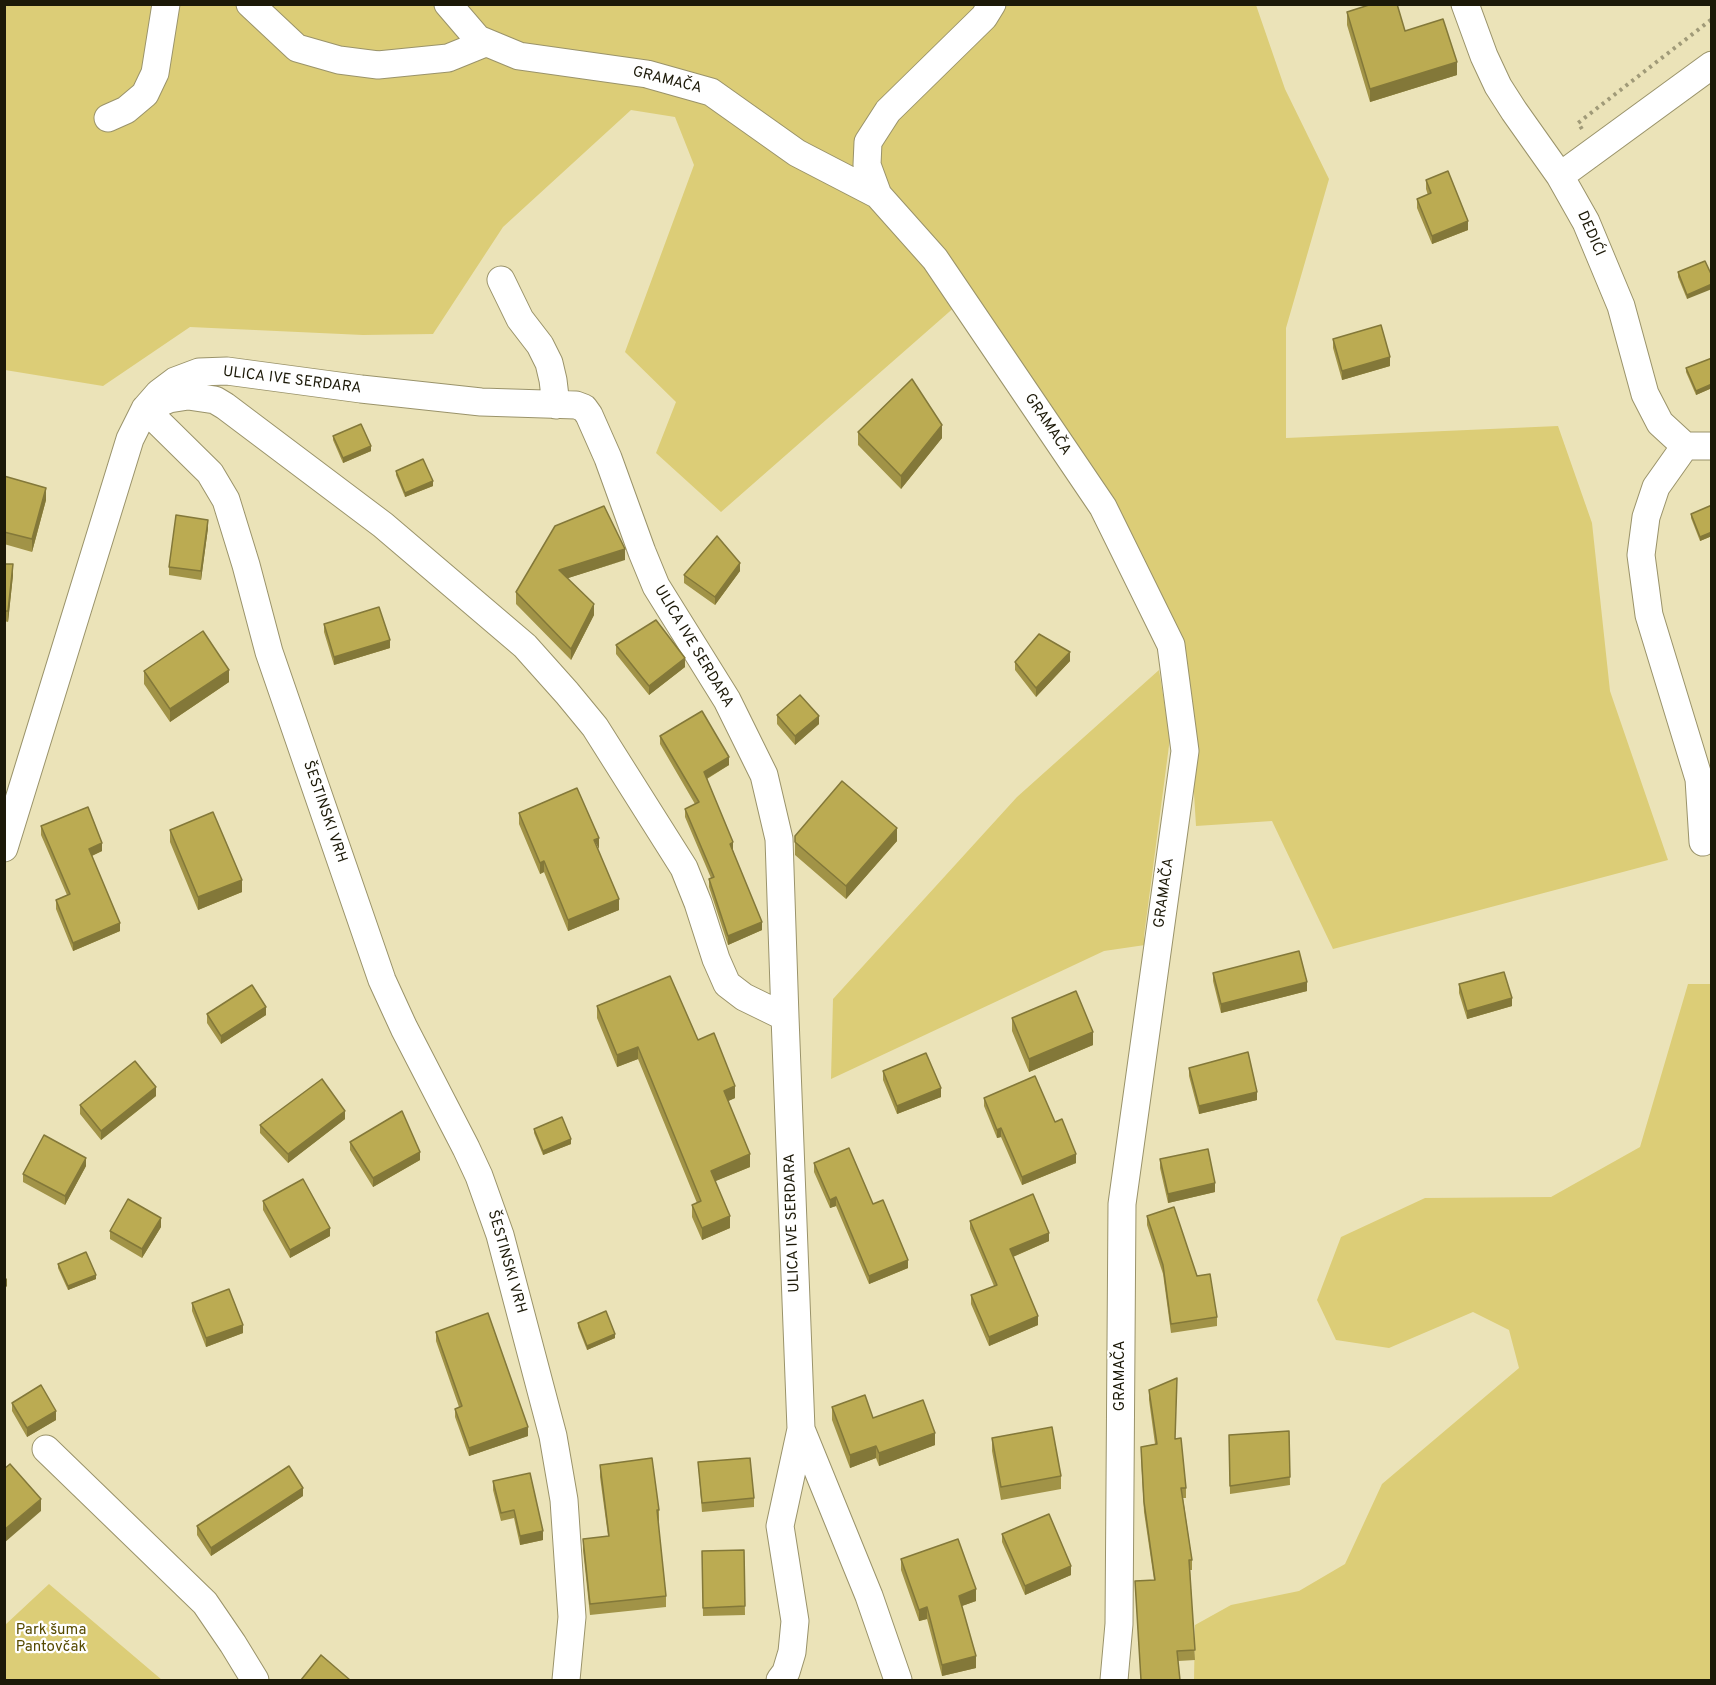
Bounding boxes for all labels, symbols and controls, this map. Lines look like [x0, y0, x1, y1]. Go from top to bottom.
street label: GRAMAČA [631, 64, 703, 98]
street label: DEDIĆI [1572, 209, 1608, 259]
street label: ULICA IVE SERDARA [222, 364, 362, 398]
street label: GRAMAČA [1020, 391, 1074, 459]
street label: ULICA IVE SERDARA [649, 583, 737, 711]
street label: ŠESTINSKI VRH [298, 759, 350, 865]
street label: GRAMAČA [1151, 857, 1179, 929]
street label: ULICA IVE SERDARA [782, 1153, 804, 1293]
street label: ŠESTINSKI VRH [483, 1208, 529, 1316]
street label: GRAMAČA [1112, 1341, 1130, 1411]
park label: Park šuma Pantovčak [16, 1622, 86, 1657]

